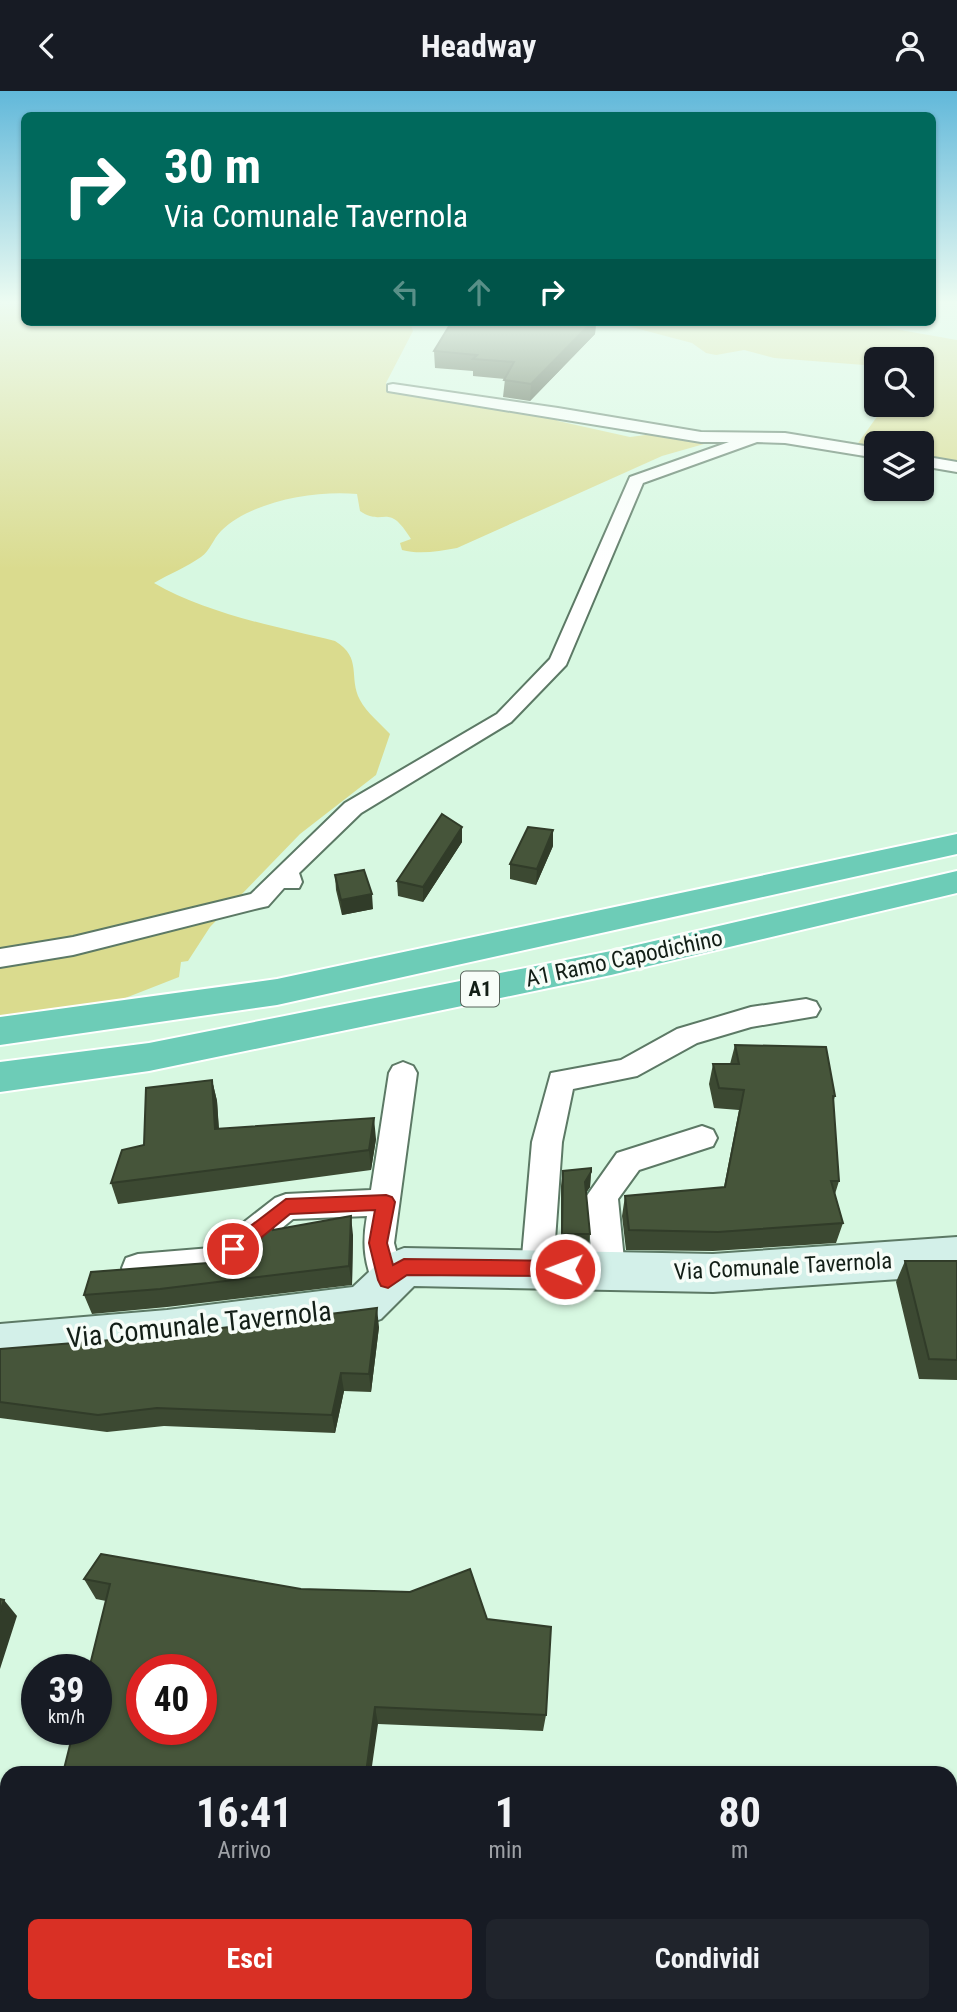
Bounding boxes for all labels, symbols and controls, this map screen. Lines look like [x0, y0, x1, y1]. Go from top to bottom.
icon: back [28, 27, 66, 65]
text: Headway [421, 27, 536, 65]
icon: person [891, 27, 929, 65]
text: 30 m [164, 138, 261, 195]
icon: right [49, 140, 140, 231]
text: Via Comunale Tavernola [164, 197, 468, 235]
icon: left [387, 273, 425, 311]
icon: ahead [460, 273, 498, 311]
icon: right [533, 273, 571, 311]
map controls [864, 347, 934, 501]
button: search [864, 347, 934, 417]
button: layers [864, 431, 934, 501]
street label: A1 Ramo Capodichino [523, 924, 725, 993]
road number: A1 [461, 971, 499, 1007]
pin [203, 1219, 263, 1279]
icon: arrive [214, 1230, 252, 1268]
position arrow [528, 1232, 602, 1306]
street label: Via Comunale Tavernola [673, 1247, 893, 1286]
street label: Via Comunale Tavernola [65, 1294, 333, 1355]
speed limit sign: 40 [126, 1654, 217, 1745]
text: 39 [49, 1670, 84, 1711]
text: km/h [48, 1706, 85, 1727]
text: 16:41 [196, 1788, 292, 1837]
text: 1 [495, 1788, 516, 1837]
text: 80 [718, 1788, 761, 1837]
text: Arrivo [217, 1837, 271, 1864]
text: min [489, 1837, 522, 1864]
text: m [731, 1837, 748, 1864]
button: Esci [28, 1919, 472, 1999]
button: Condividi [486, 1919, 929, 1999]

